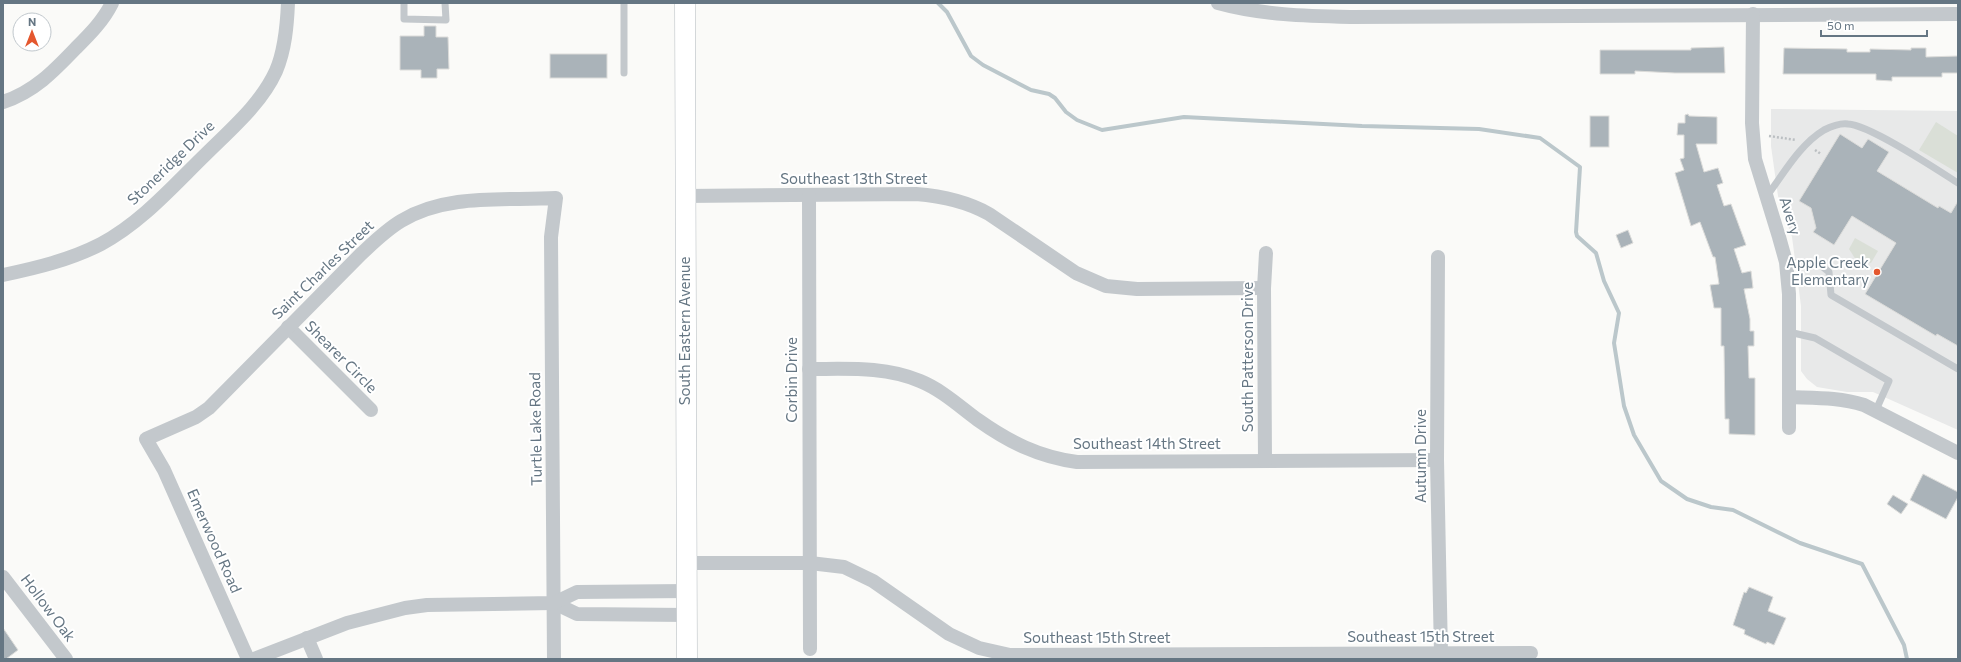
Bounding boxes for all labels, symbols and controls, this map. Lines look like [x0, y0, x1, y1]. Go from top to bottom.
north arrow [12, 12, 52, 52]
scale bar [1821, 12, 1927, 38]
text: N [28, 15, 36, 28]
text: 50 m [1827, 18, 1855, 32]
street label: Stoneridge Drive [123, 116, 218, 208]
street label: Southeast 13th Street [780, 169, 928, 187]
street label: Avery [1776, 194, 1806, 237]
street label: Saint Charles Street [268, 216, 377, 323]
place label: Apple Creek Elementary [1786, 253, 1869, 288]
street label: South Eastern Avenue [675, 257, 693, 405]
marker: Apple Creek Elementary [1872, 267, 1882, 277]
street label: South Patterson Drive [1238, 282, 1256, 432]
street label: Shearer Circle [302, 316, 382, 396]
street label: Corbin Drive [782, 337, 800, 423]
street label: Turtle Lake Road [525, 372, 545, 486]
street label: Autumn Drive [1411, 409, 1429, 503]
street label: Southeast 14th Street [1073, 434, 1221, 452]
street label: Emerwood Road [184, 486, 246, 595]
street label: Hollow Oak [18, 570, 80, 645]
street label: Southeast 15th Street [1347, 627, 1495, 645]
street label: Southeast 15th Street [1023, 628, 1171, 646]

